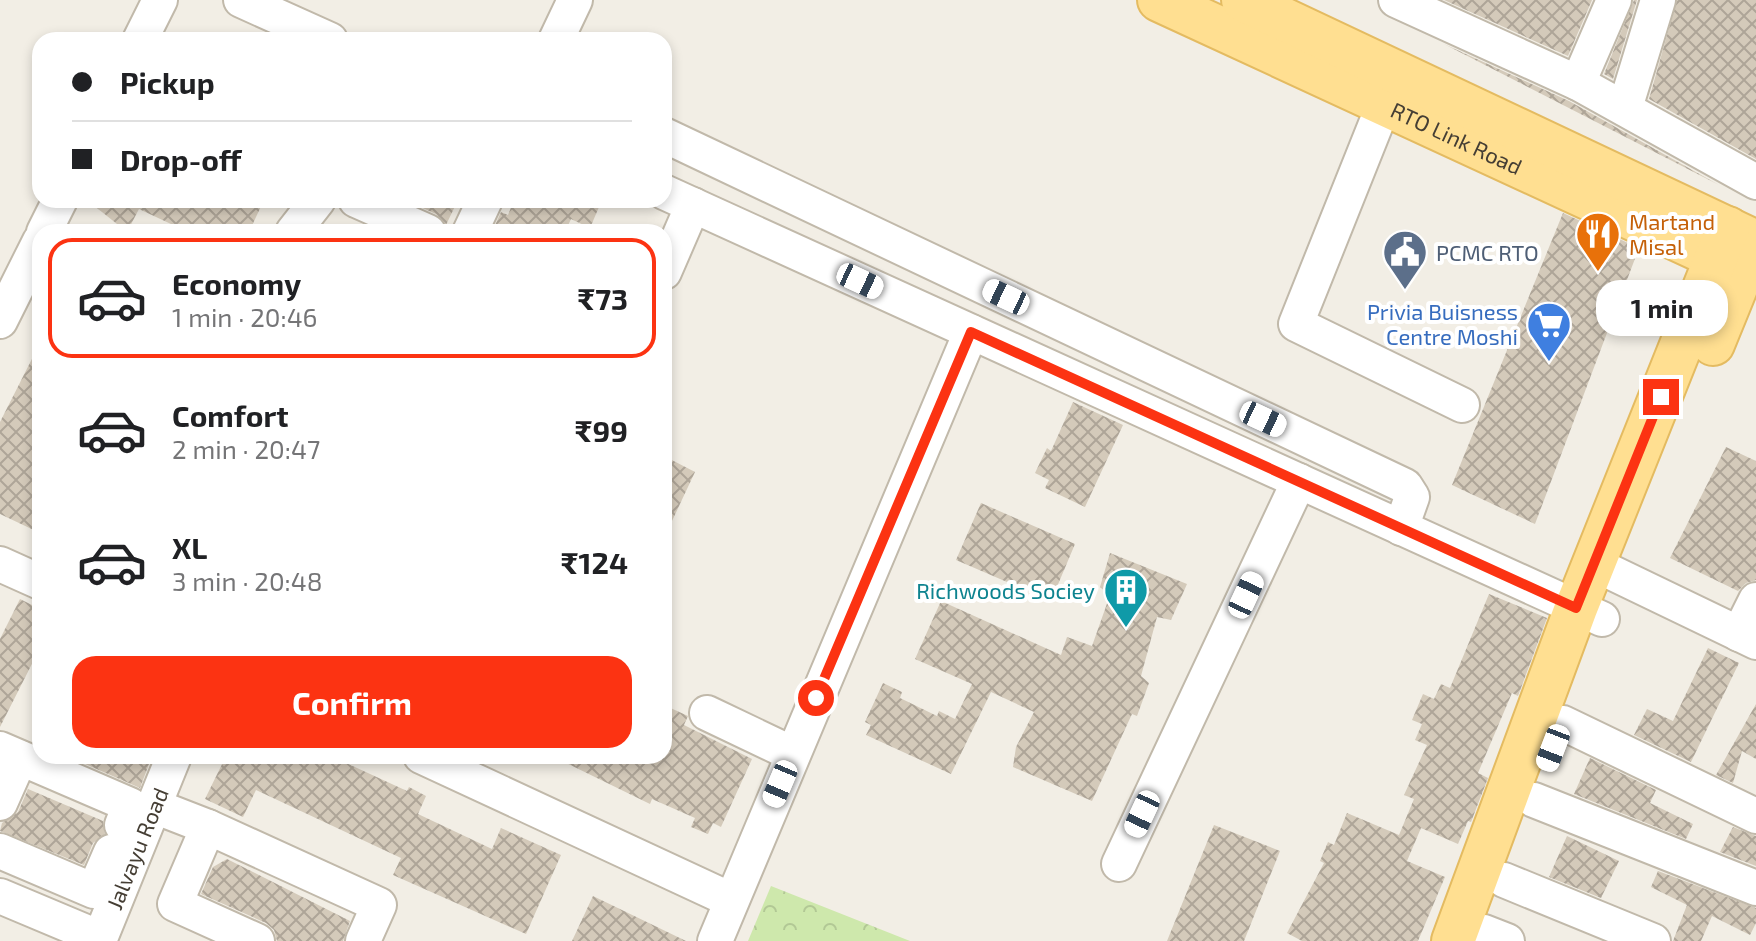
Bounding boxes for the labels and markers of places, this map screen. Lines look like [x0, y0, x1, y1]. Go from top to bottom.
place label: Martand Misal [1629, 208, 1715, 259]
restaurant icon: Martand Misal [1574, 210, 1622, 273]
public building icon: PCMC RTO [1381, 228, 1429, 291]
place label: PCMC RTO [1436, 239, 1539, 265]
place label: Privia Buisness Centre Moshi [1367, 298, 1518, 349]
supermarket icon: Privia Buisness Centre Moshi [1525, 300, 1573, 363]
building icon: Richwoods Sociey [1102, 566, 1150, 629]
place label: Richwoods Sociey [916, 577, 1095, 603]

